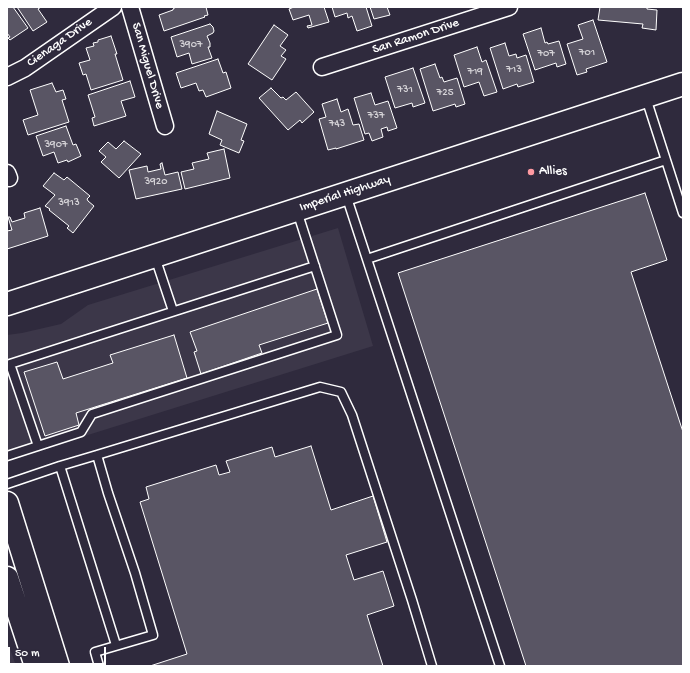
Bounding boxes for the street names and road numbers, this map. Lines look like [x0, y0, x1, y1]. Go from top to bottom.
street label: Cienaga Drive [24, 15, 96, 71]
street label: San Ramon Drive [371, 16, 461, 58]
street label: San Miguel Drive [127, 21, 167, 111]
street label: Imperial Highway [298, 172, 392, 216]

